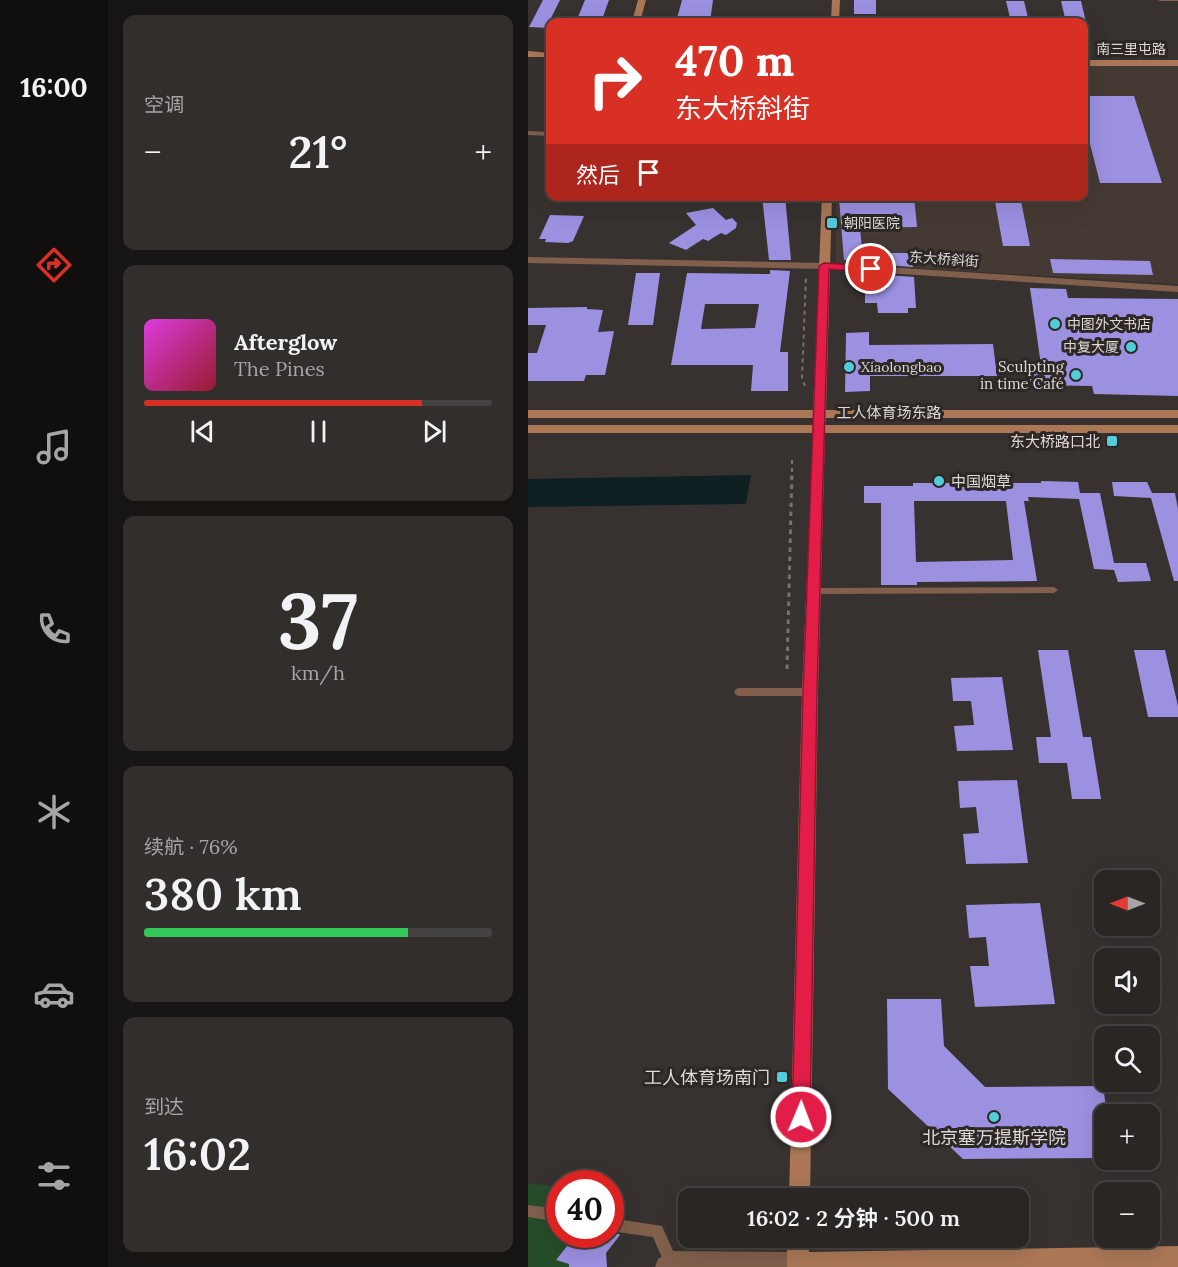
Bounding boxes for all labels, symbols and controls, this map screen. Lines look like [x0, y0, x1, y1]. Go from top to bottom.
text: 470 m [675, 34, 794, 88]
street label: 南三里屯路 [1096, 40, 1166, 58]
icon: right [576, 42, 654, 120]
text: 16:00 [20, 70, 88, 104]
text: 东大桥斜街 [675, 91, 810, 125]
text: 空调 [144, 92, 184, 117]
text: 21° [288, 123, 348, 180]
text: − [144, 131, 162, 173]
text: + [474, 131, 492, 173]
icon: arrive [632, 156, 665, 189]
text: 然后 [576, 161, 620, 189]
place label: 朝阳医院 [844, 214, 900, 232]
marker: 朝阳医院 [825, 216, 839, 230]
pin [845, 243, 896, 294]
icon: directions [33, 244, 75, 286]
street label: 东大桥斜街 [908, 248, 980, 270]
icon: arrive [854, 252, 887, 285]
place label: 中图外文书店 [1067, 315, 1151, 333]
marker: 中图外文书店 [1048, 317, 1062, 331]
text: Afterglow [234, 328, 337, 356]
place label: 中复大厦 [1063, 338, 1119, 356]
marker: 中复大厦 [1124, 340, 1138, 354]
text: The Pines [234, 356, 325, 381]
place label: Sculpting in time Café [980, 357, 1065, 393]
place label: Xiaolongbao [861, 358, 942, 376]
marker: Xiaolongbao [842, 360, 856, 374]
marker: Sculpting in time Café [1069, 368, 1083, 382]
street label: 工人体育场东路 [836, 403, 942, 422]
icon: previous [186, 415, 219, 448]
icon: pause [302, 415, 335, 448]
icon: next [418, 415, 451, 448]
icon: music [33, 426, 75, 468]
place label: 东大桥路口北 [1010, 432, 1100, 451]
marker: 东大桥路口北 [1105, 434, 1119, 448]
place label: 中国烟草 [951, 472, 1011, 491]
marker: 中国烟草 [932, 474, 946, 488]
text: 37 [278, 571, 358, 670]
icon: phone [33, 608, 75, 650]
text: km/h [291, 660, 345, 685]
icon: climate [33, 791, 75, 833]
text: 续航 · 76% [144, 834, 238, 859]
text: 380 km [144, 865, 302, 922]
north arrow [1094, 870, 1160, 936]
map controls [1094, 870, 1160, 1248]
button: sound [1094, 948, 1160, 1014]
icon: car [33, 973, 75, 1015]
button: search [1094, 1026, 1160, 1092]
place label: 工人体育场南门 [644, 1066, 770, 1089]
marker: 工人体育场南门 [775, 1070, 789, 1084]
position arrow [769, 1085, 833, 1149]
text: 到达 [144, 1094, 184, 1119]
button: + [1094, 1104, 1160, 1170]
marker: 北京塞万提斯学院 [987, 1110, 1001, 1124]
text: 16:02 [144, 1125, 251, 1182]
place label: 北京塞万提斯学院 [922, 1126, 1066, 1149]
icon: filters [33, 1155, 75, 1197]
speed limit sign: 40 [546, 1170, 624, 1248]
button: − [1094, 1182, 1160, 1248]
text: 16:02 · 2 分钟 · 500 m [747, 1204, 960, 1232]

